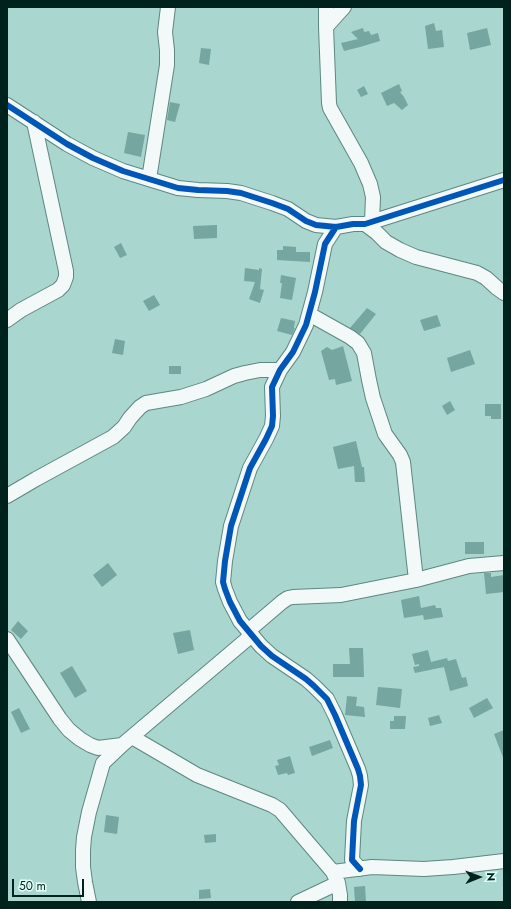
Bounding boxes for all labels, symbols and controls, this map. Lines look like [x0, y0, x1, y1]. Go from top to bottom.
north arrow [459, 857, 499, 897]
scale bar [14, 871, 86, 897]
text: N [483, 872, 499, 881]
text: 50 m [19, 877, 46, 895]

